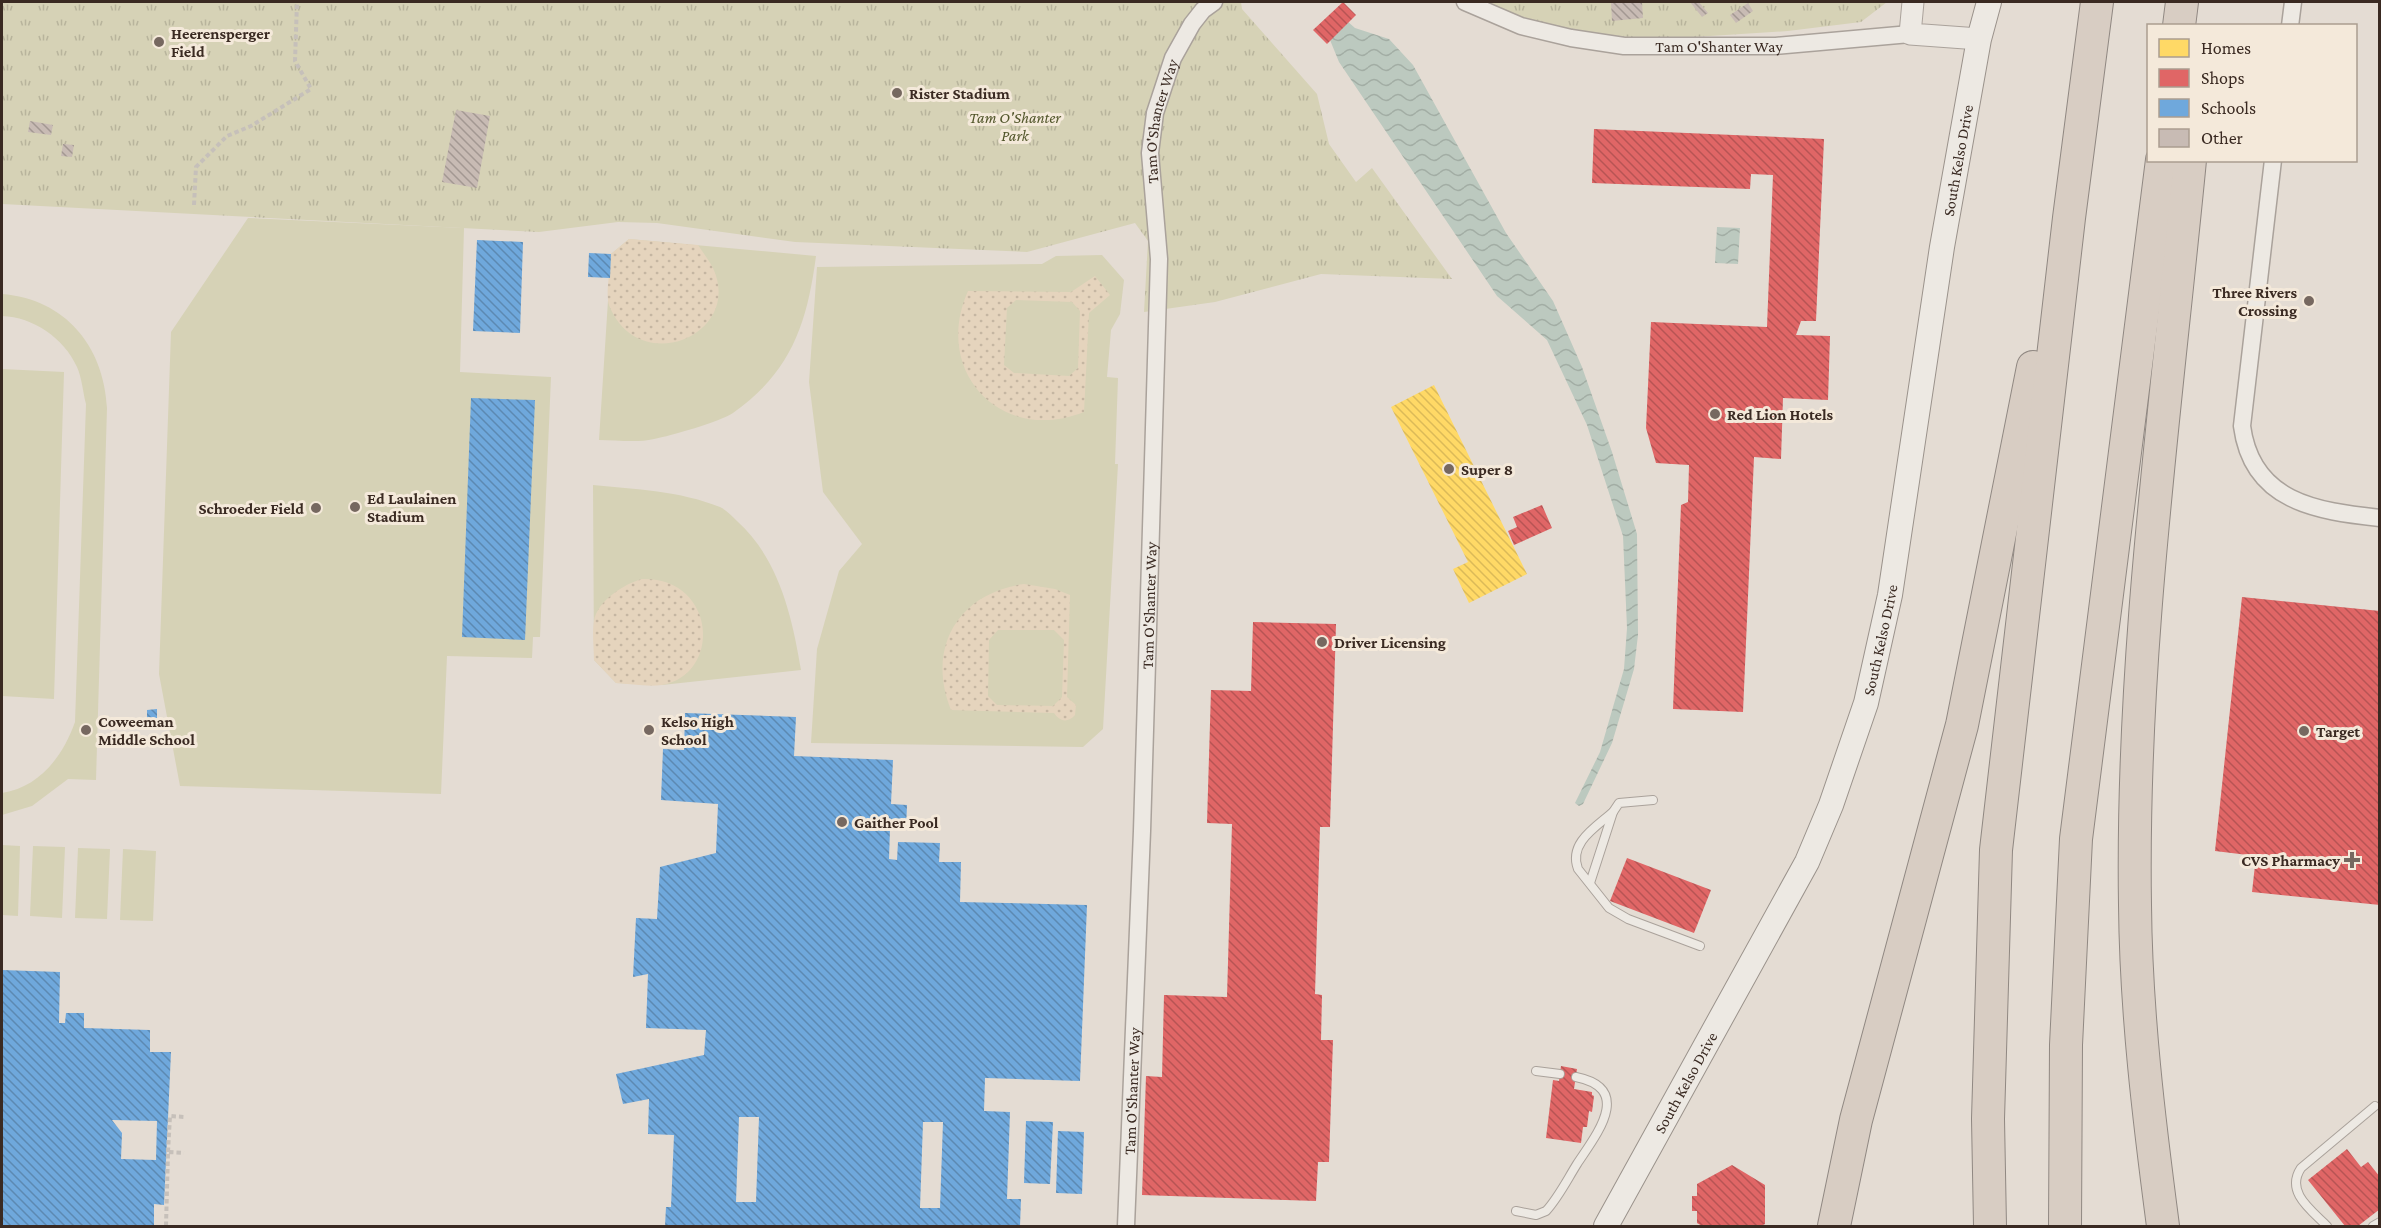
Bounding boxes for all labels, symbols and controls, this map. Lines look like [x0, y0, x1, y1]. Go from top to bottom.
legend [2147, 24, 2357, 162]
place label: Heerensperger Field [171, 25, 271, 60]
marker: Heerensperger Field [152, 35, 166, 49]
street label: Tam O'Shanter Way [1655, 37, 1784, 56]
text: Homes [2201, 38, 2251, 58]
street label: Tam O'Shanter Way [1141, 56, 1182, 184]
text: Shops [2201, 68, 2245, 88]
place label: Rister Stadium [909, 85, 1010, 102]
marker: Rister Stadium [890, 86, 904, 100]
text: Schools [2201, 98, 2256, 118]
street label: South Kelso Drive [1939, 103, 1976, 217]
park label: Tam O'Shanter Park [969, 109, 1061, 144]
text: Other [2201, 128, 2244, 148]
place label: Three Rivers Crossing [2212, 284, 2297, 319]
marker: Three Rivers Crossing [2302, 294, 2316, 308]
place label: Red Lion Hotels [1727, 406, 1834, 423]
marker: Red Lion Hotels [1708, 407, 1722, 421]
place label: Super 8 [1461, 461, 1513, 478]
marker: Super 8 [1442, 462, 1456, 476]
place label: Ed Laulainen Stadium [367, 490, 456, 525]
place label: Schroeder Field [199, 500, 304, 517]
marker: Ed Laulainen Stadium [348, 500, 362, 514]
marker: Schroeder Field [309, 501, 323, 515]
street label: Tam O'Shanter Way [1138, 541, 1160, 669]
street label: South Kelso Drive [1859, 583, 1900, 697]
place label: Driver Licensing [1334, 634, 1446, 651]
marker: Driver Licensing [1315, 635, 1329, 649]
place label: Coweeman Middle School [98, 713, 195, 748]
place label: Kelso High School [661, 713, 734, 748]
marker: Coweeman Middle School [79, 723, 93, 737]
marker: Kelso High School [642, 723, 656, 737]
place label: Target [2316, 723, 2360, 740]
marker: Target [2297, 724, 2311, 738]
place label: Gaither Pool [854, 814, 939, 831]
marker: Gaither Pool [835, 815, 849, 829]
place label: CVS Pharmacy [2241, 852, 2340, 869]
marker: CVS Pharmacy [2345, 853, 2359, 867]
street label: Tam O'Shanter Way [1120, 1026, 1144, 1155]
street label: South Kelso Drive [1651, 1029, 1720, 1136]

